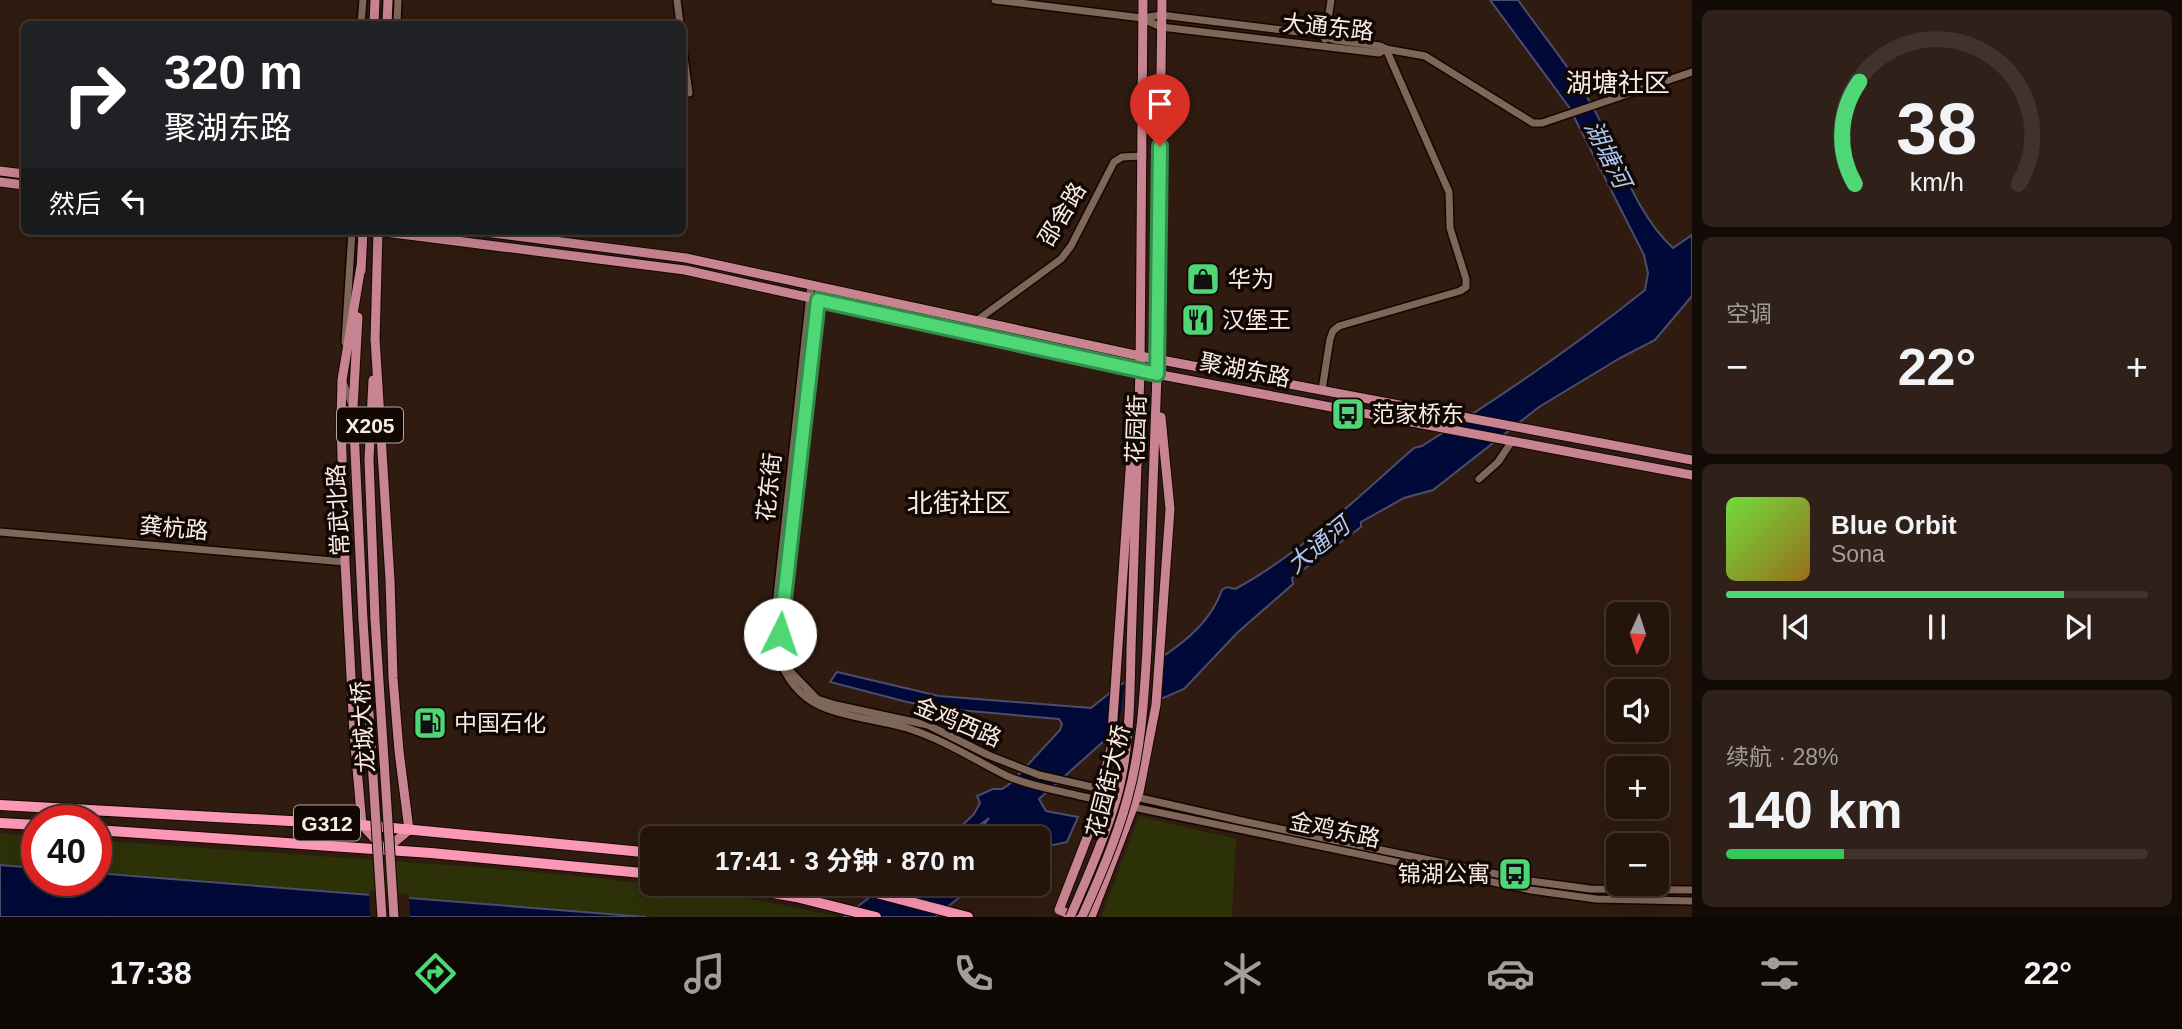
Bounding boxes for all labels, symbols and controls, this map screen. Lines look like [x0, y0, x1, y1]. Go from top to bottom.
street label: 大通东路 [1281, 9, 1375, 45]
text: 320 m [164, 45, 303, 99]
icon: right [49, 49, 140, 140]
district label: 湖塘社区 [1566, 68, 1670, 98]
pin [1130, 74, 1190, 146]
icon: arrive [1141, 85, 1179, 123]
text: 38 [1897, 89, 1977, 170]
text: 聚湖东路 [164, 110, 292, 146]
water label: 湖塘河 [1580, 116, 1638, 196]
text: km/h [1910, 168, 1964, 196]
street label: 邵舍路 [1033, 178, 1091, 250]
icon: left [115, 182, 153, 220]
text: 然后 [49, 189, 101, 219]
shop icon: 华为 [1184, 260, 1222, 298]
place label: 华为 [1228, 266, 1274, 292]
restaurant icon: 汉堡王 [1179, 301, 1217, 339]
text: 空调 [1726, 301, 1772, 327]
place label: 汉堡王 [1222, 307, 1291, 333]
text: 22° [1898, 338, 1976, 396]
text: − [1726, 346, 1748, 388]
text: + [2126, 346, 2148, 388]
street label: 聚湖东路 [1197, 348, 1293, 392]
street label: 花园街 [1122, 394, 1150, 464]
bus stop icon: 范家桥东 [1329, 395, 1367, 433]
place label: 范家桥东 [1372, 401, 1464, 427]
road number: X205 [337, 408, 403, 442]
street label: 花东街 [752, 451, 786, 523]
street label: 常武北路 [323, 463, 353, 557]
district label: 北街社区 [907, 488, 1011, 518]
water label: 大通河 [1282, 509, 1358, 578]
text: Blue Orbit [1831, 510, 1957, 540]
street label: 龚杭路 [138, 512, 210, 544]
text: Sona [1831, 541, 1885, 567]
position arrow [743, 597, 817, 671]
north arrow [1606, 602, 1670, 665]
map controls [1606, 602, 1669, 896]
icon: previous [1777, 608, 1815, 646]
icon: pause [1918, 608, 1956, 646]
icon: next [2059, 608, 2097, 646]
button: sound [1606, 679, 1669, 742]
street label: 龙城大桥 [347, 680, 379, 774]
street label: 金鸡西路 [911, 692, 1005, 752]
fuel station icon: 中国石化 [411, 704, 449, 742]
place label: 中国石化 [454, 710, 546, 736]
street label: 花园街大桥 [1081, 722, 1135, 840]
text: 续航 · 28% [1726, 744, 1838, 770]
button: + [1606, 756, 1669, 819]
text: 140 km [1726, 781, 1902, 839]
speed limit sign: 40 [21, 805, 112, 896]
road number: G312 [294, 806, 360, 840]
street label: 金鸡东路 [1287, 808, 1383, 852]
button: − [1606, 833, 1669, 896]
text: 17:41 · 3 分钟 · 870 m [715, 846, 975, 876]
bus stop icon: 锦湖公寓 [1496, 855, 1534, 893]
place label: 锦湖公寓 [1398, 861, 1490, 887]
icon: directions [411, 949, 460, 998]
icon: music [680, 949, 729, 998]
icon: phone [949, 949, 998, 998]
icon: climate [1218, 949, 1267, 998]
icon: car [1486, 949, 1535, 998]
icon: filters [1755, 949, 1804, 998]
text: 17:38 [110, 955, 192, 991]
text: 22° [2024, 955, 2072, 991]

